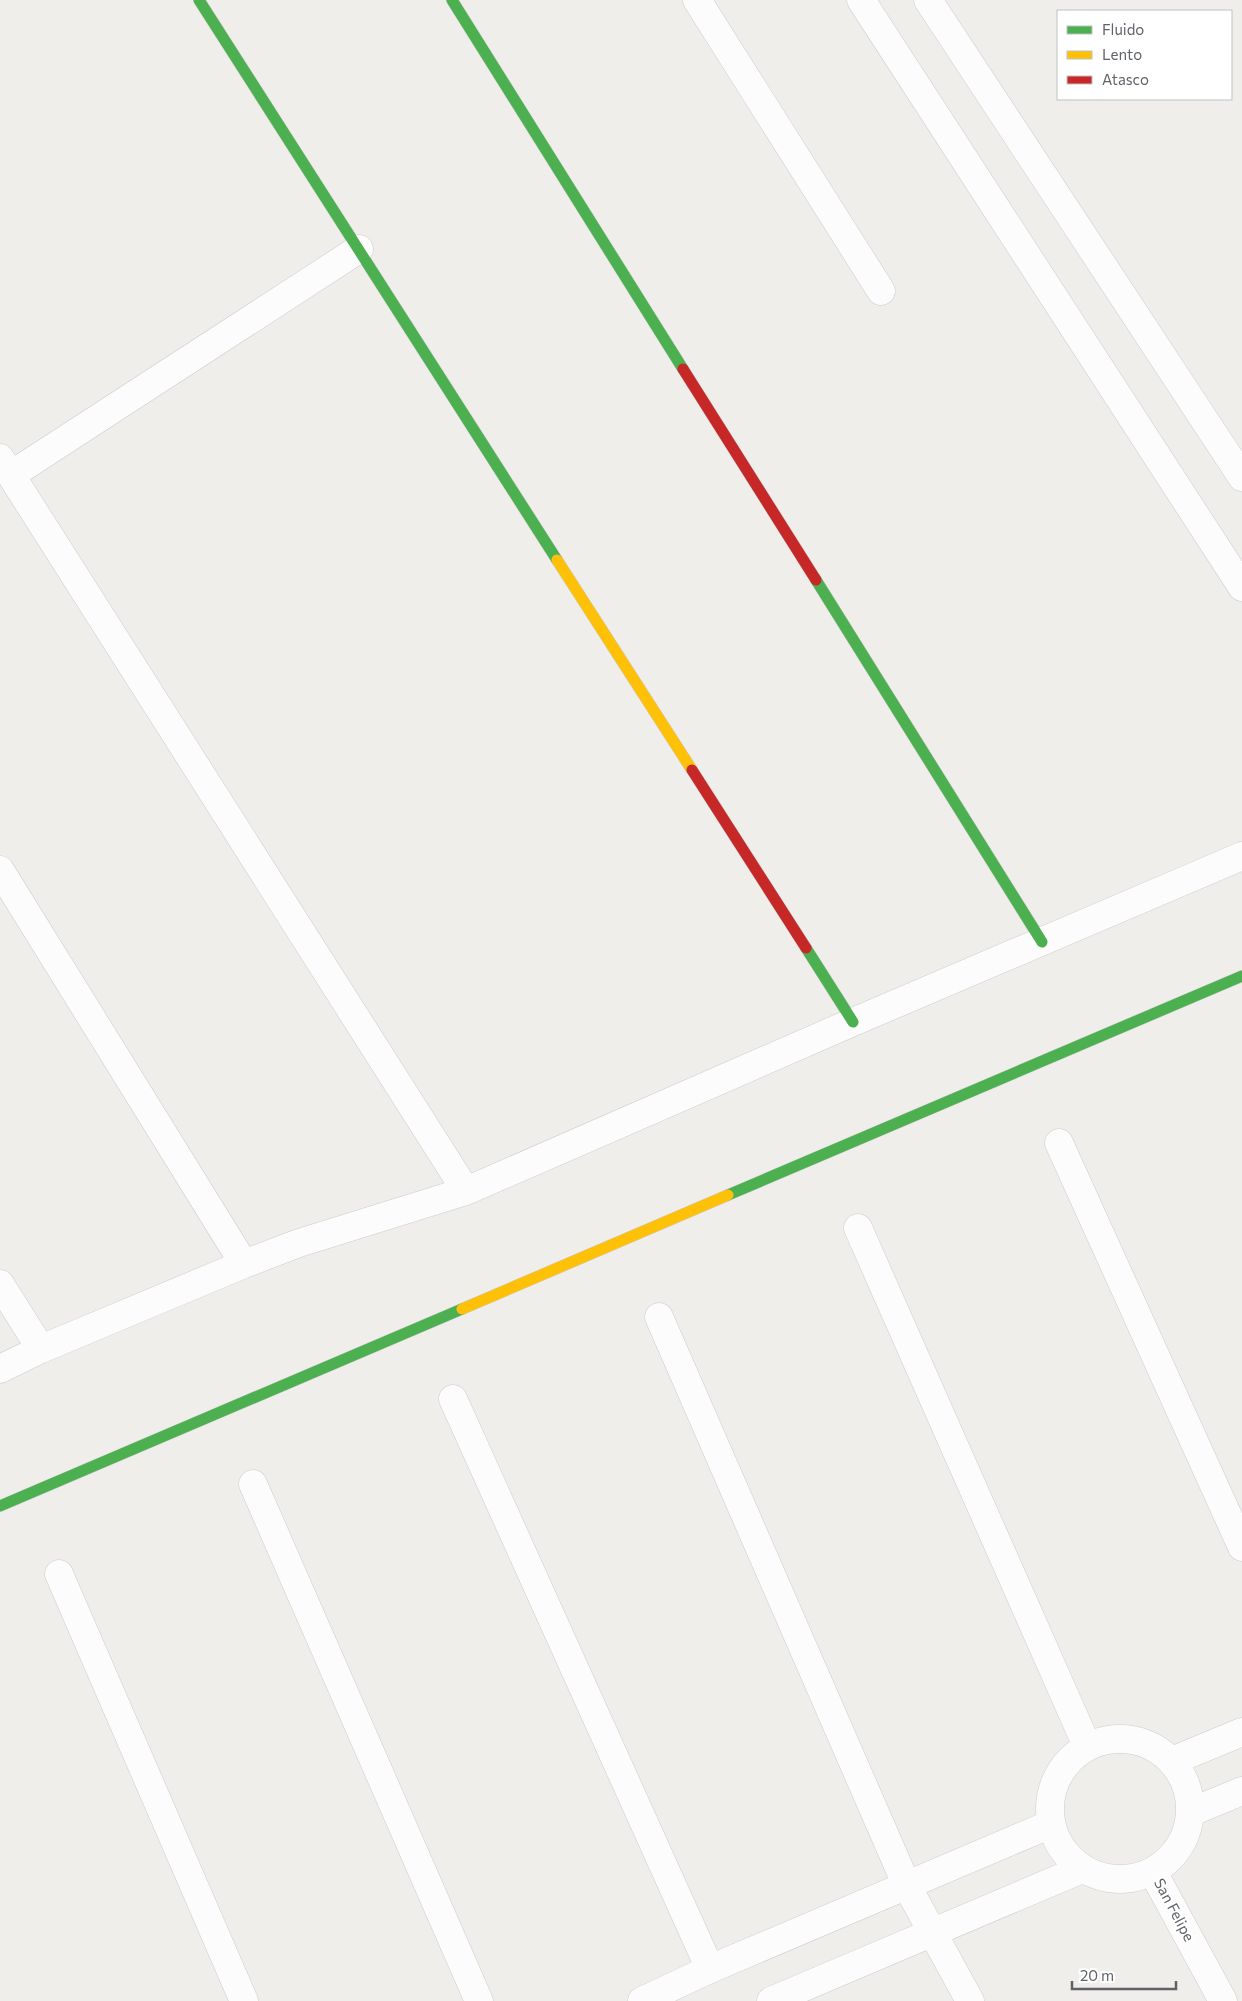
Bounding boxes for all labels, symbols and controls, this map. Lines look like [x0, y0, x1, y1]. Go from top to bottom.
legend [1057, 10, 1232, 100]
text: Fluido [1102, 20, 1144, 38]
text: Lento [1102, 45, 1142, 63]
text: Atasco [1102, 70, 1149, 88]
street label: San Felipe [1151, 1875, 1199, 1944]
scale bar [1072, 1958, 1176, 1990]
text: 20 m [1080, 1966, 1114, 1984]

